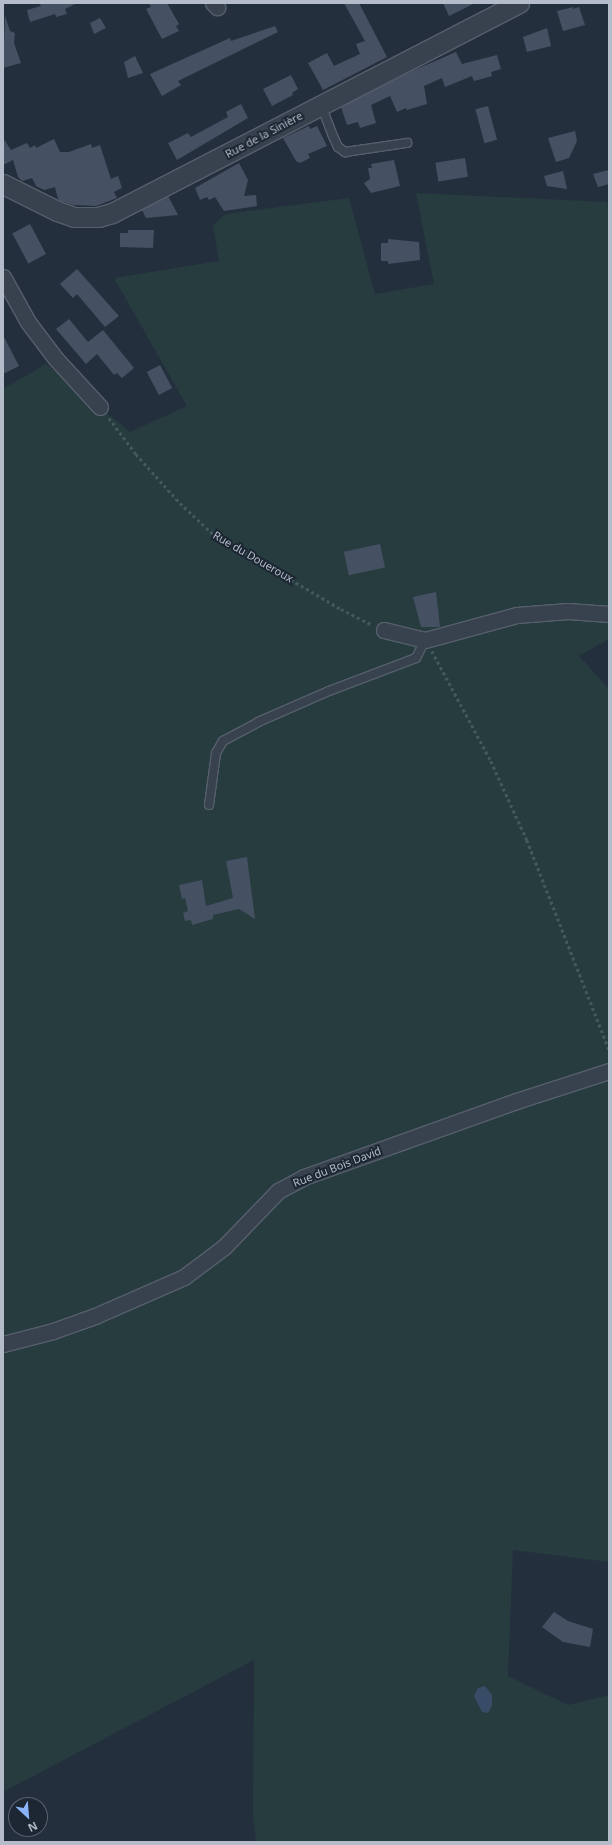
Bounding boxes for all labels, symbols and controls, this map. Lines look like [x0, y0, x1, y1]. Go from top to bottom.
street label: Rue de la Sinière [223, 109, 305, 161]
street label: Rue du Doueroux [211, 529, 295, 585]
street label: Rue du Bois David [291, 1144, 383, 1190]
north arrow [8, 1797, 48, 1837]
text: N [26, 1819, 40, 1836]

